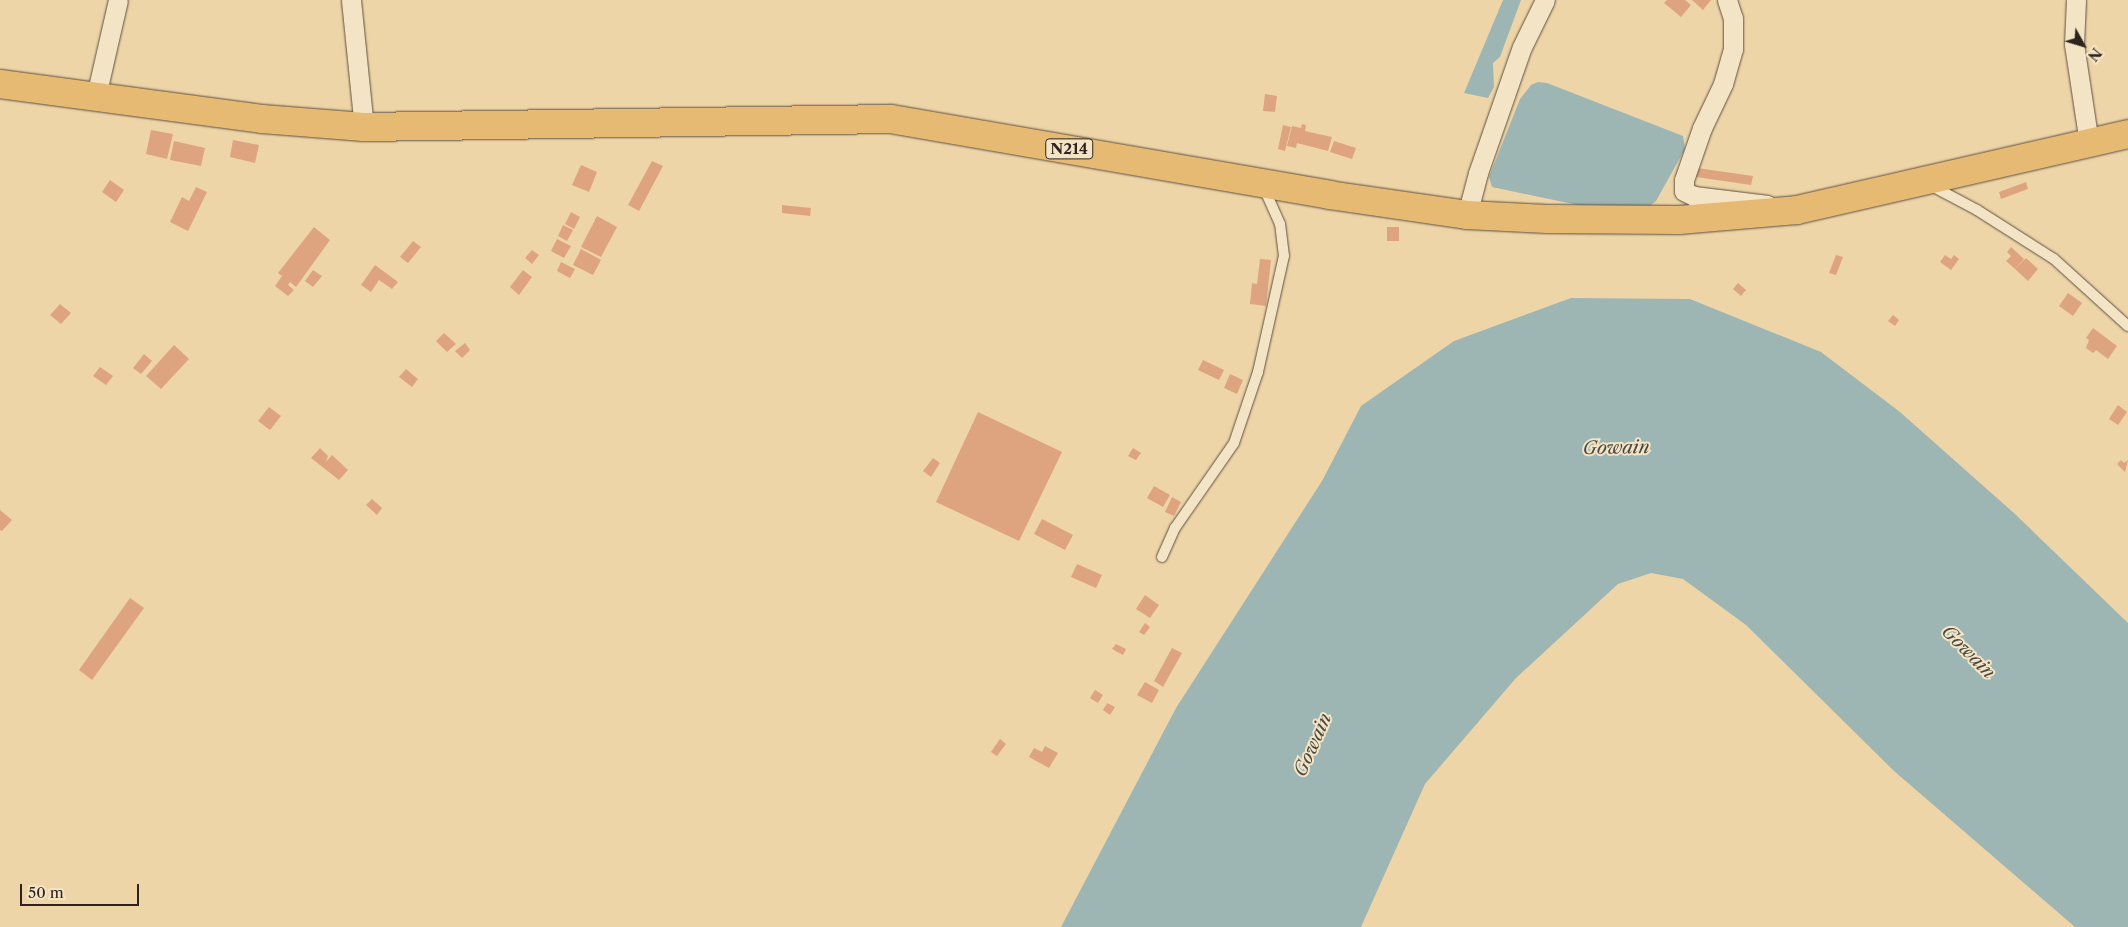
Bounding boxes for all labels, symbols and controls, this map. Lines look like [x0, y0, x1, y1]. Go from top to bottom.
north arrow [2058, 20, 2108, 70]
text: N [2084, 44, 2105, 65]
road number: N214 [1044, 136, 1094, 162]
water label: Gowain [1582, 437, 1650, 459]
water label: Gowain [1937, 621, 1999, 683]
water label: Gowain [1290, 710, 1336, 780]
scale bar [22, 874, 141, 906]
text: 50 m [28, 883, 64, 902]

